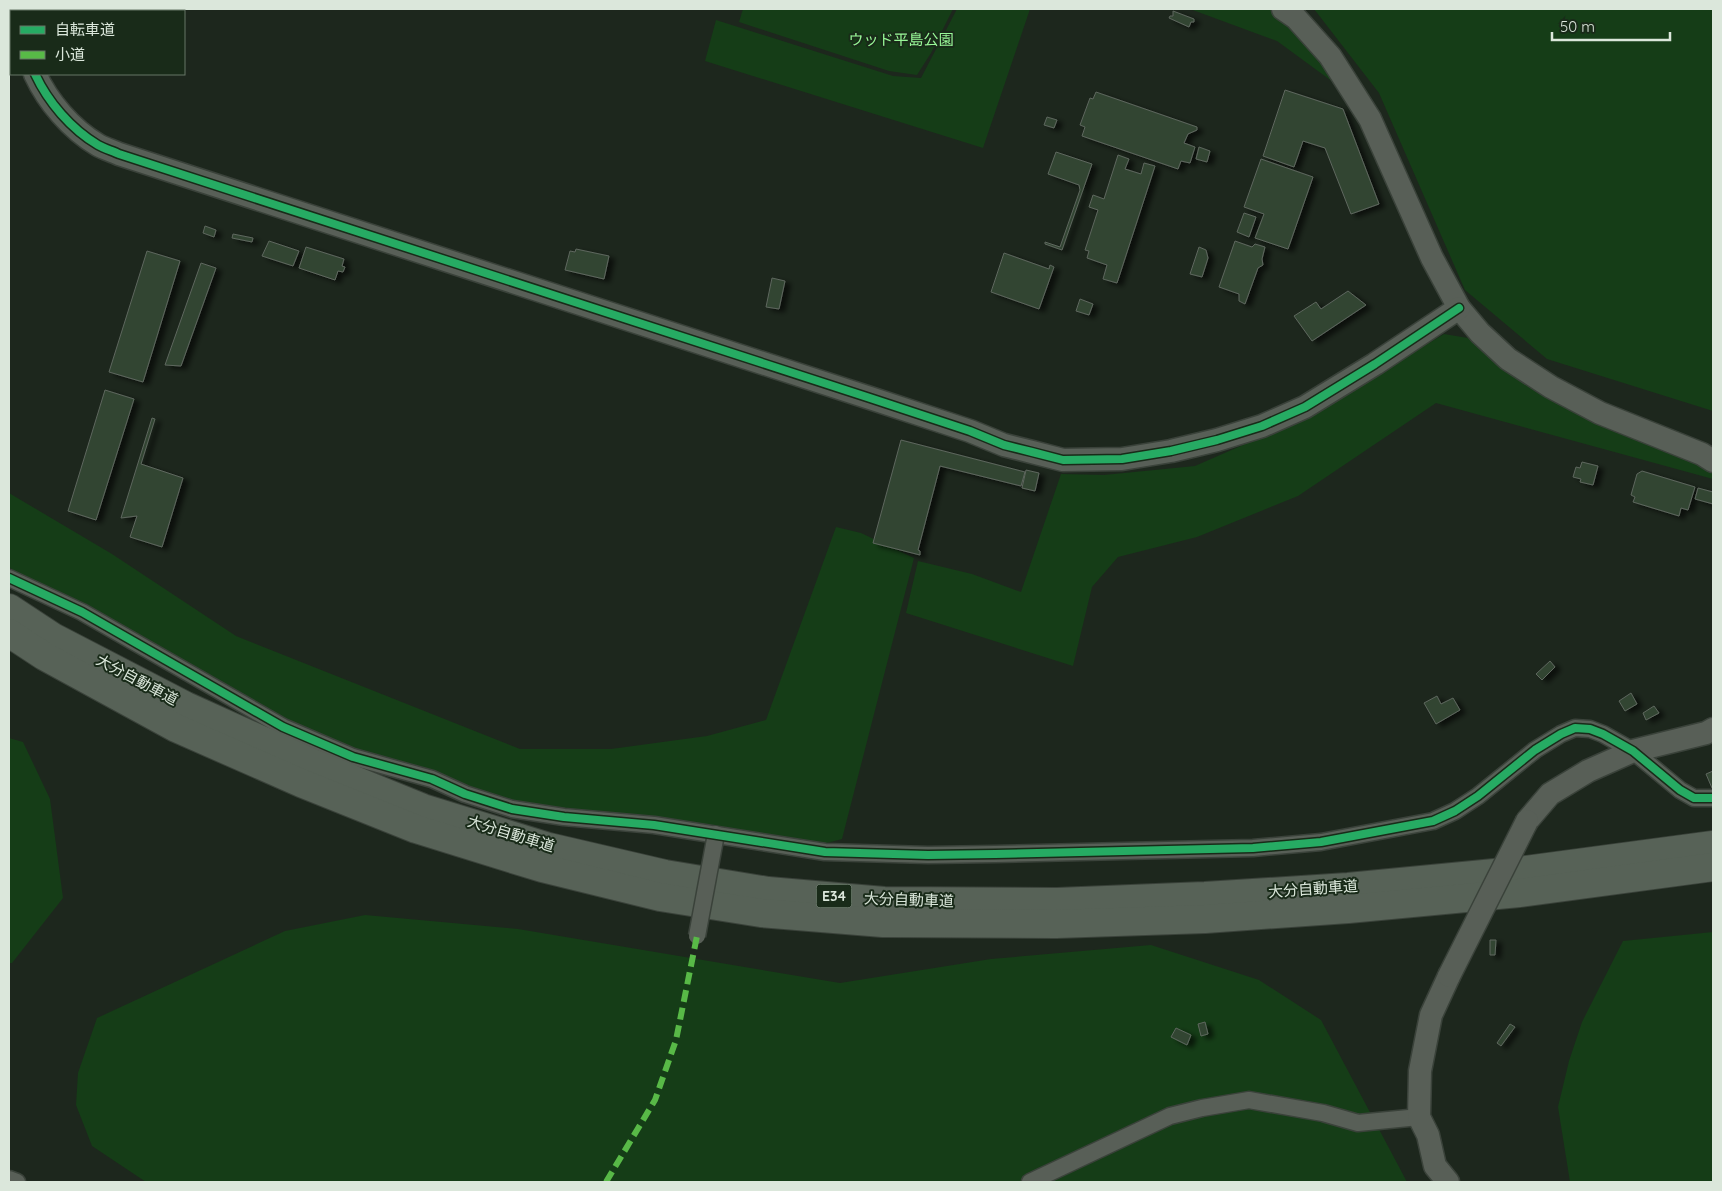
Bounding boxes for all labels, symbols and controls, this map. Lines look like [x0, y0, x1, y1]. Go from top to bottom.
legend [10, 10, 185, 75]
scale bar [1552, 10, 1670, 42]
text: 50 m [1560, 17, 1595, 36]
text: 自転車道 [55, 20, 115, 39]
park label: ウッド平島公園 [848, 30, 954, 49]
text: 小道 [55, 45, 85, 64]
street label: 大分自動車道 [93, 650, 181, 709]
street label: 大分自動車道 [465, 811, 557, 856]
street label: 大分自動車道 [1267, 876, 1359, 901]
road number: E34 [816, 884, 852, 908]
street label: 大分自動車道 [864, 888, 954, 911]

